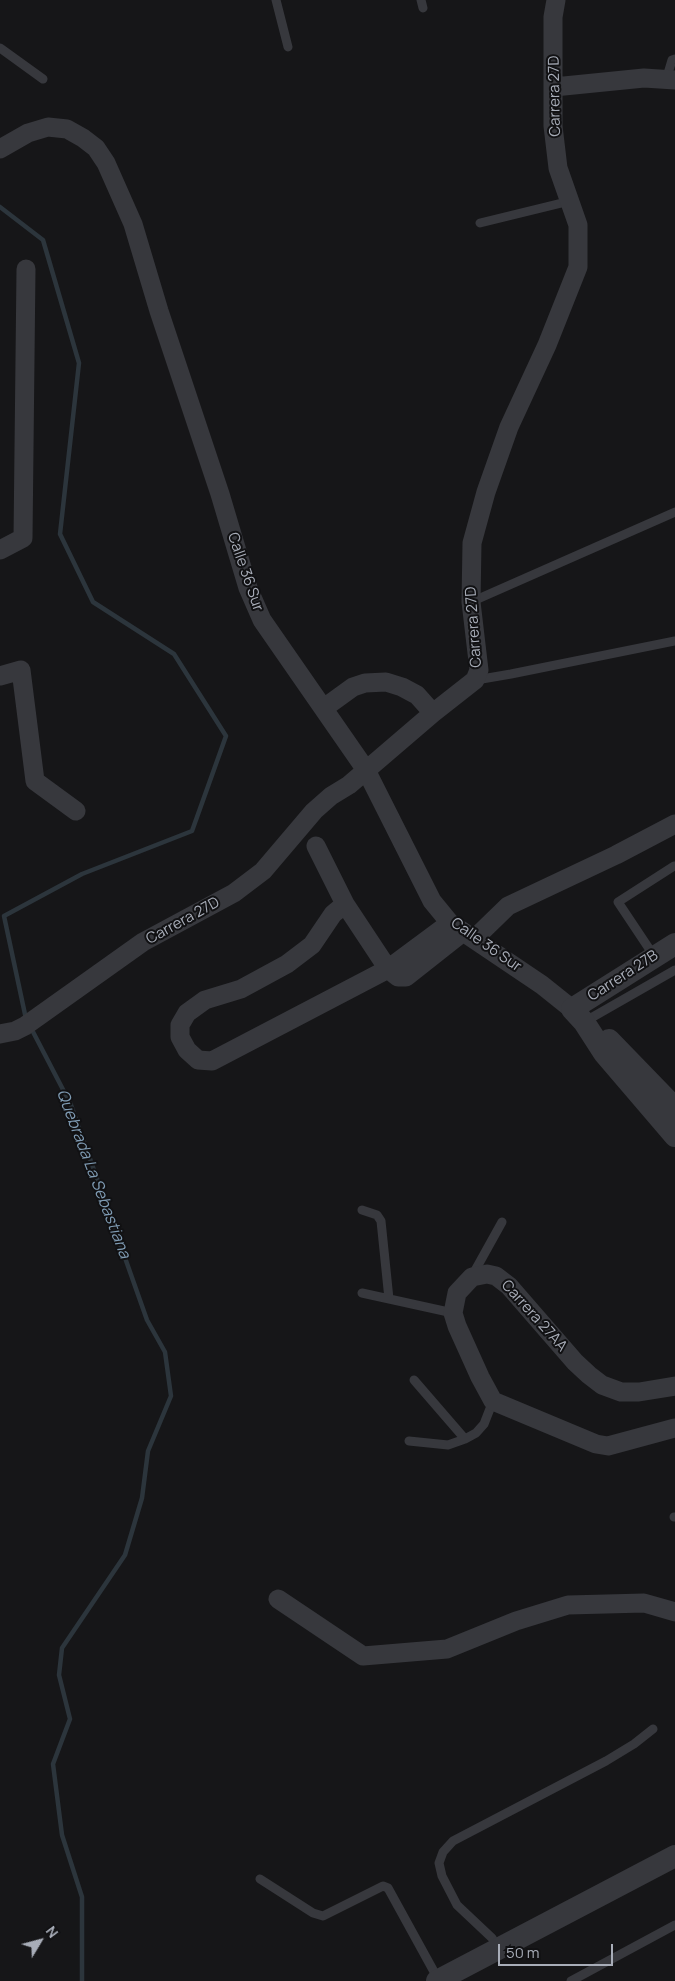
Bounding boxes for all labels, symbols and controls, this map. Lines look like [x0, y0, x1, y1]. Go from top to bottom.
street label: Carrera 27D [545, 55, 565, 137]
street label: Calle 36 Sur [223, 530, 267, 614]
street label: Carrera 27D [462, 586, 486, 668]
street label: Carrera 27D [143, 893, 223, 949]
street label: Calle 36 Sur [447, 914, 525, 976]
street label: Carrera 27B [584, 947, 662, 1005]
water label: Quebrada La Sebastiana [52, 1087, 134, 1261]
street label: Carrera 27AA [497, 1277, 571, 1355]
north arrow [15, 1916, 65, 1966]
text: N [42, 1922, 63, 1941]
scale bar [500, 1934, 615, 1966]
text: 50 m [506, 1942, 540, 1963]

